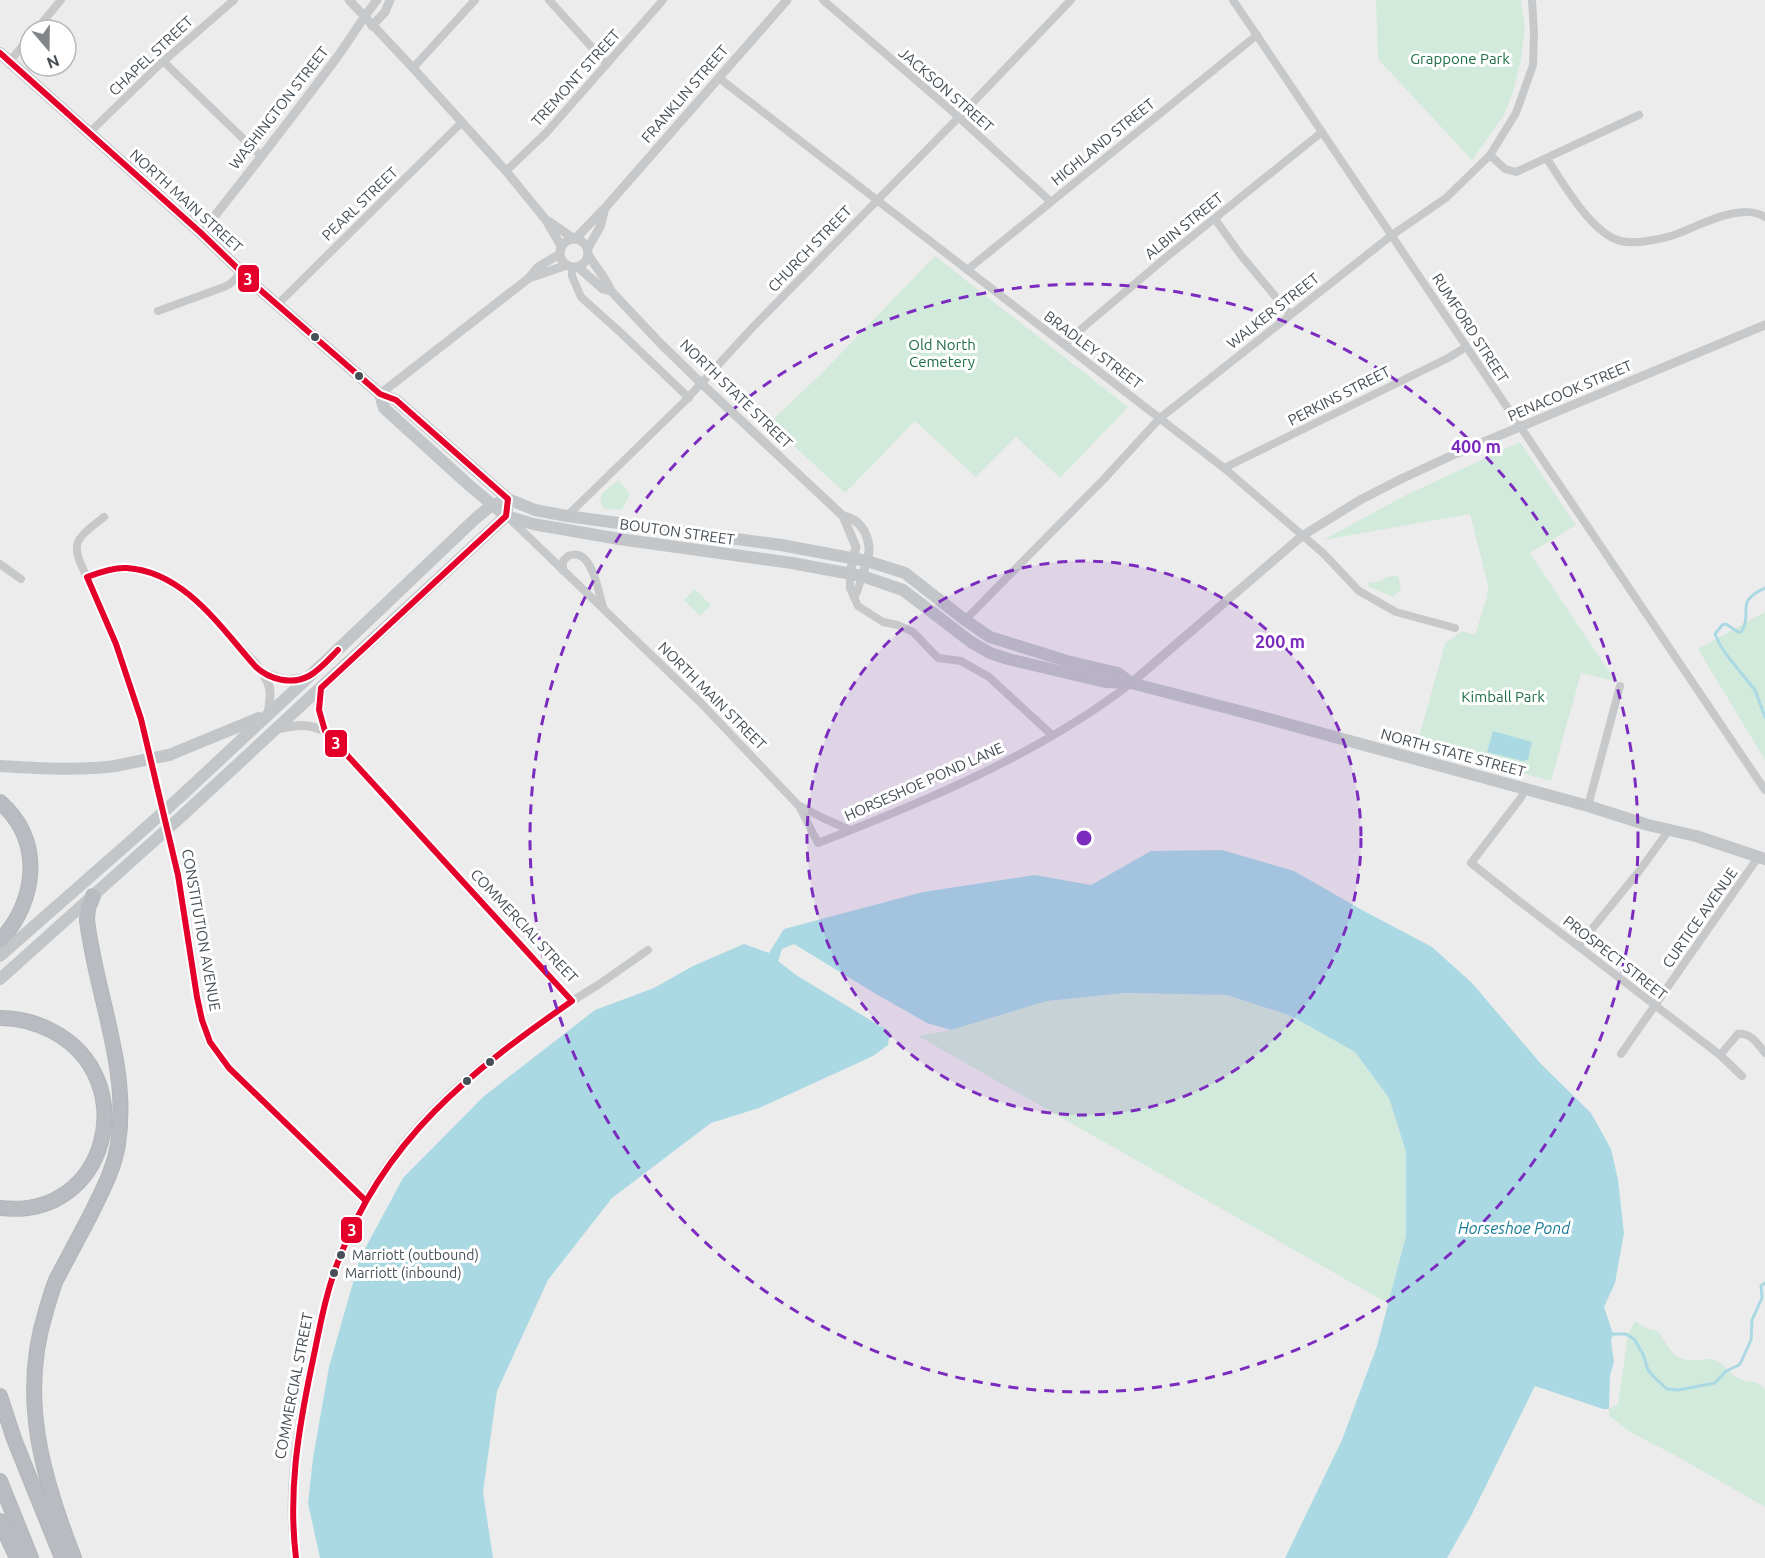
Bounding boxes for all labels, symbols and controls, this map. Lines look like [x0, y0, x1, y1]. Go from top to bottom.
street label: CHAPEL STREET [105, 12, 197, 99]
north arrow [18, 18, 78, 78]
street label: TREMONT STREET [528, 25, 624, 129]
street label: FRANKLIN STREET [638, 41, 732, 146]
street label: WASHINGTON STREET [225, 42, 332, 172]
street label: JACKSON STREET [896, 44, 998, 136]
park label: Grappone Park [1410, 50, 1510, 67]
text: N [44, 52, 62, 73]
street label: HIGHLAND STREET [1048, 94, 1158, 188]
street label: NORTH MAIN STREET [127, 146, 247, 256]
street label: PEARL STREET [318, 163, 401, 244]
street label: ALBIN STREET [1141, 189, 1227, 262]
street label: CHURCH STREET [764, 202, 855, 295]
line badge: 3 [237, 264, 260, 293]
street label: WALKER STREET [1223, 269, 1323, 352]
text: 3 [243, 270, 253, 288]
street label: RUMFORD STREET [1429, 270, 1512, 386]
street label: BRADLEY STREET [1041, 307, 1146, 392]
unlabelled marker [309, 331, 321, 343]
street label: NORTH STATE STREET [677, 336, 796, 452]
park label: Old North Cemetery [908, 336, 976, 370]
street label: PENACOOK STREET [1505, 356, 1635, 424]
street label: PERKINS STREET [1285, 362, 1393, 429]
unlabelled marker [353, 370, 365, 382]
text: 400 m [1451, 436, 1501, 456]
street label: BOUTON STREET [618, 515, 736, 548]
text: 200 m [1255, 631, 1305, 651]
street label: NORTH MAIN STREET [655, 638, 770, 754]
park label: Kimball Park [1461, 688, 1545, 705]
street label: NORTH STATE STREET [1379, 725, 1528, 780]
line badge: 3 [324, 729, 348, 758]
text: 3 [331, 734, 341, 752]
street label: HORSESHOE POND LANE [842, 739, 1006, 824]
centre of rings [1074, 828, 1094, 848]
street label: CONSTITUTION AVENUE [179, 848, 224, 1012]
street label: CURTICE AVENUE [1659, 864, 1740, 971]
street label: COMMERCIAL STREET [467, 865, 582, 986]
street label: PROSPECT STREET [1560, 912, 1671, 1004]
unlabelled marker [484, 1056, 496, 1068]
unlabelled marker [461, 1075, 473, 1087]
line badge: 3 [340, 1216, 363, 1244]
water label: Horseshoe Pond [1458, 1219, 1571, 1237]
text: 3 [347, 1221, 357, 1239]
place label: Marriott (outbound) [352, 1247, 479, 1263]
marker: Marriott (outbound) [335, 1249, 347, 1261]
place label: Marriott (inbound) [345, 1265, 462, 1281]
marker: Marriott (inbound) [328, 1267, 340, 1279]
street label: COMMERCIAL STREET [271, 1311, 316, 1461]

